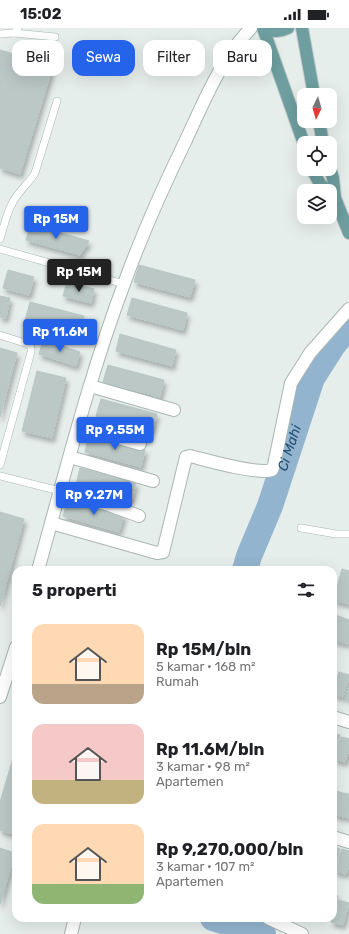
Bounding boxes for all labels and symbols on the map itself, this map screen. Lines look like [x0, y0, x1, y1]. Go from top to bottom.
north arrow [297, 88, 337, 128]
pin: Rp 15M [23, 206, 89, 240]
pin: Rp 15M [46, 259, 112, 293]
pin: Rp 11.6M [19, 319, 101, 353]
pin: Rp 9.55M [74, 417, 156, 451]
water label: Ci Mahi [274, 422, 305, 473]
pin: Rp 9.27M [53, 482, 135, 516]

